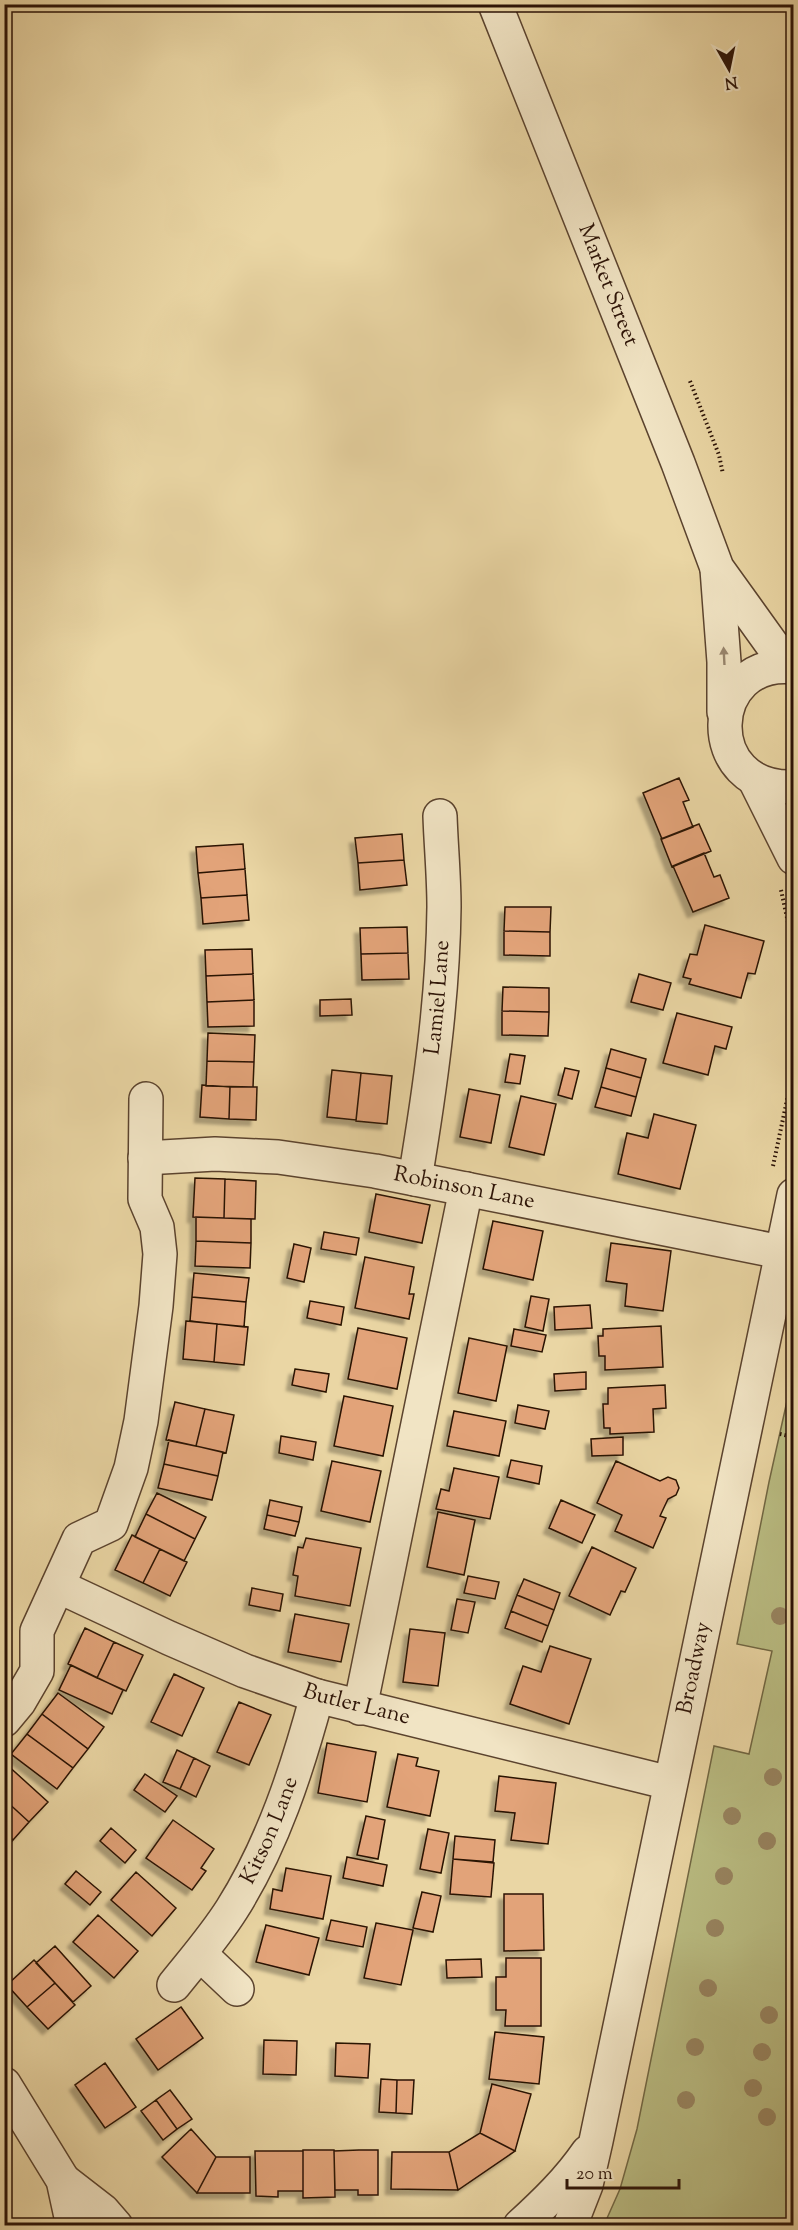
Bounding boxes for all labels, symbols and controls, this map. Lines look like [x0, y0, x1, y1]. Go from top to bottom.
north arrow [699, 39, 759, 99]
text: N [723, 69, 739, 94]
street label: Market Street [568, 220, 646, 352]
one-way arrow [719, 647, 728, 666]
street label: Lamiel Lane [417, 939, 459, 1057]
street label: Robinson Lane [391, 1159, 537, 1218]
street label: Broadway [670, 1619, 720, 1717]
street label: Butler Lane [298, 1676, 413, 1734]
street label: Kitson Lane [233, 1773, 308, 1891]
scale bar [567, 2152, 680, 2190]
text: 20 m [576, 2162, 613, 2188]

